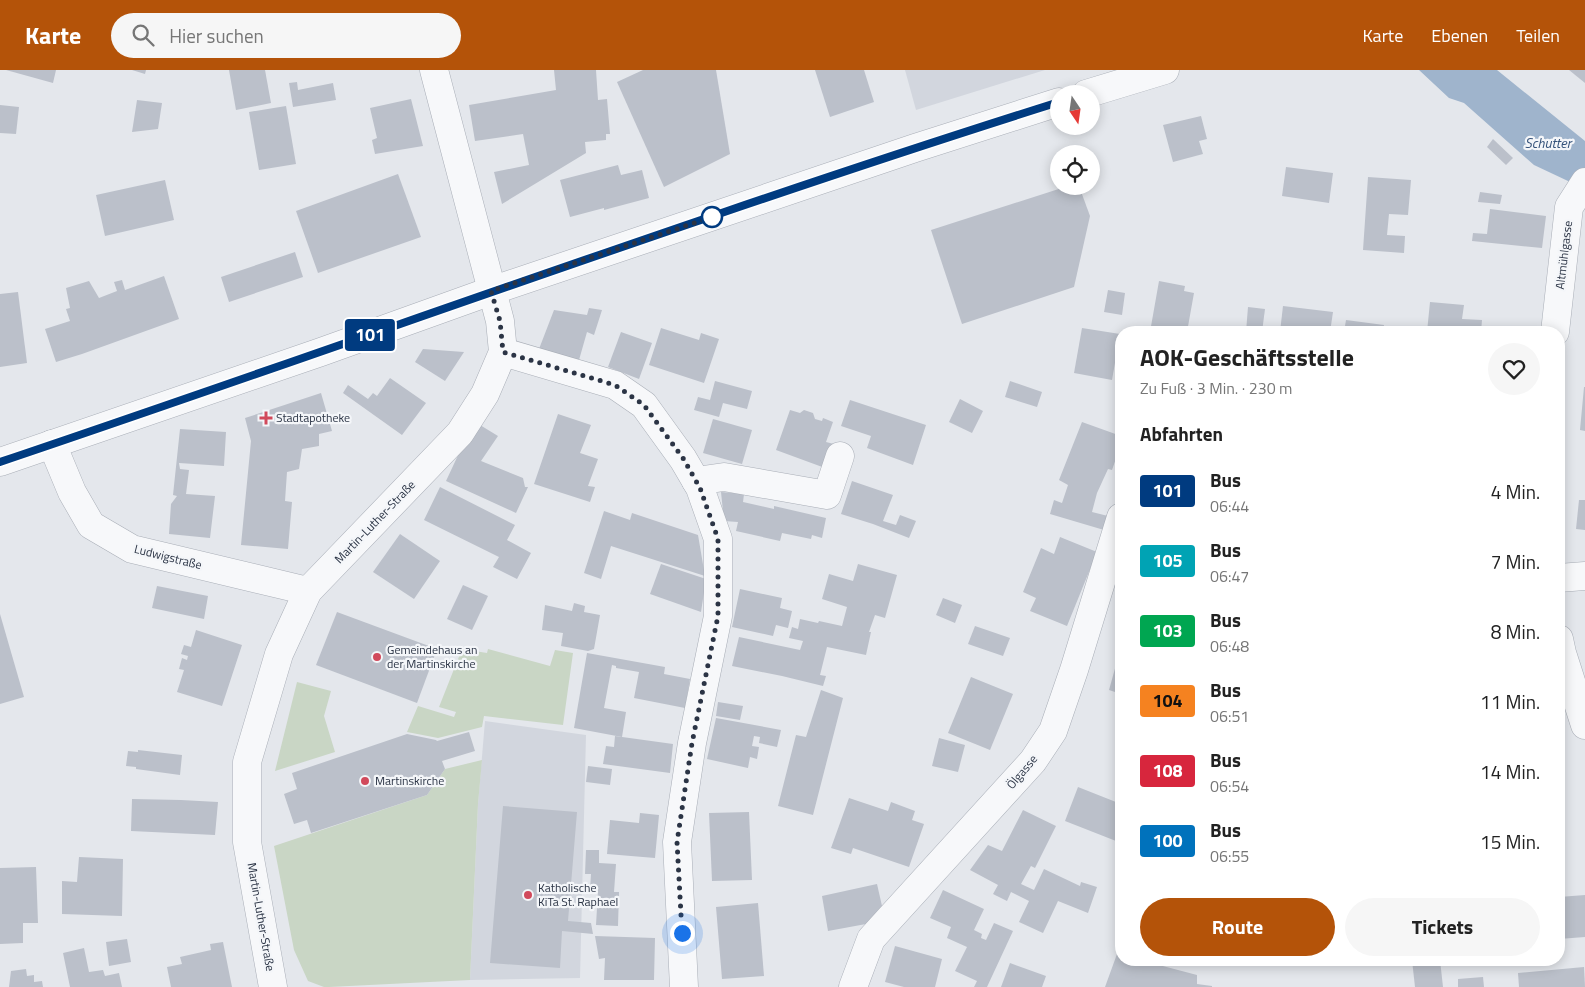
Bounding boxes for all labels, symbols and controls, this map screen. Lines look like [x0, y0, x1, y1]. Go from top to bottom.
search box [111, 13, 461, 58]
text: Karte [25, 17, 81, 53]
icon: search [129, 21, 157, 49]
text: Hier suchen [169, 21, 264, 50]
text: Karte [1362, 22, 1403, 49]
text: Ebenen [1431, 22, 1488, 49]
text: Teilen [1516, 22, 1560, 49]
north arrow [1050, 85, 1100, 135]
map controls [1050, 85, 1100, 195]
water label: Schutter [1525, 132, 1573, 153]
button: locate [1050, 145, 1100, 195]
unlabelled marker [701, 206, 723, 228]
street label: Altmühlgasse [1550, 219, 1577, 290]
line badge: 101 [341, 319, 399, 351]
text: 101 [355, 321, 385, 348]
text: AOK-Geschäftsstelle [1140, 339, 1354, 375]
button: heart [1488, 343, 1540, 395]
text: Zu Fuß · 3 Min. · 230 m [1140, 376, 1293, 400]
place label: Stadtapotheke [276, 408, 350, 427]
marker: Stadtapotheke [260, 412, 272, 424]
text: Abfahrten [1140, 419, 1223, 448]
text: Bus [1210, 465, 1241, 494]
street label: Martin-Luther-Straße [330, 476, 420, 568]
text: 101 [1152, 477, 1183, 504]
text: 4 Min. [1491, 477, 1540, 506]
text: 06:44 [1210, 494, 1249, 518]
text: Bus [1210, 535, 1241, 564]
street label: Ludwigstraße [132, 539, 204, 574]
text: 105 [1152, 547, 1183, 574]
text: 7 Min. [1491, 547, 1540, 576]
text: 06:47 [1210, 564, 1249, 588]
text: Bus [1210, 605, 1241, 634]
text: 103 [1152, 617, 1183, 644]
text: 8 Min. [1491, 617, 1540, 646]
text: 06:48 [1210, 634, 1249, 658]
place label: Gemeindehaus an der Martinskirche [387, 640, 478, 673]
marker: Gemeindehaus an der Martinskirche [371, 651, 383, 663]
text: Bus [1210, 675, 1241, 704]
text: 104 [1152, 687, 1183, 714]
text: 11 Min. [1480, 687, 1540, 716]
text: 06:51 [1210, 704, 1249, 728]
text: Bus [1210, 745, 1241, 774]
street label: Ölgasse [1001, 750, 1042, 793]
text: 108 [1152, 757, 1183, 784]
text: 14 Min. [1480, 757, 1540, 786]
place label: Martinskirche [375, 771, 444, 790]
text: 06:54 [1210, 774, 1249, 798]
marker: Martinskirche [359, 775, 371, 787]
text: Bus [1210, 815, 1241, 844]
text: 100 [1152, 827, 1183, 854]
text: 15 Min. [1480, 827, 1540, 856]
text: 06:55 [1210, 844, 1249, 868]
street label: Martin-Luther-Straße [243, 861, 280, 973]
place label: Katholische KiTa St. Raphael [538, 878, 618, 911]
marker: Katholische KiTa St. Raphael [522, 889, 534, 901]
button: Route [1140, 898, 1335, 956]
button: Tickets [1345, 898, 1540, 956]
your location [670, 921, 695, 946]

